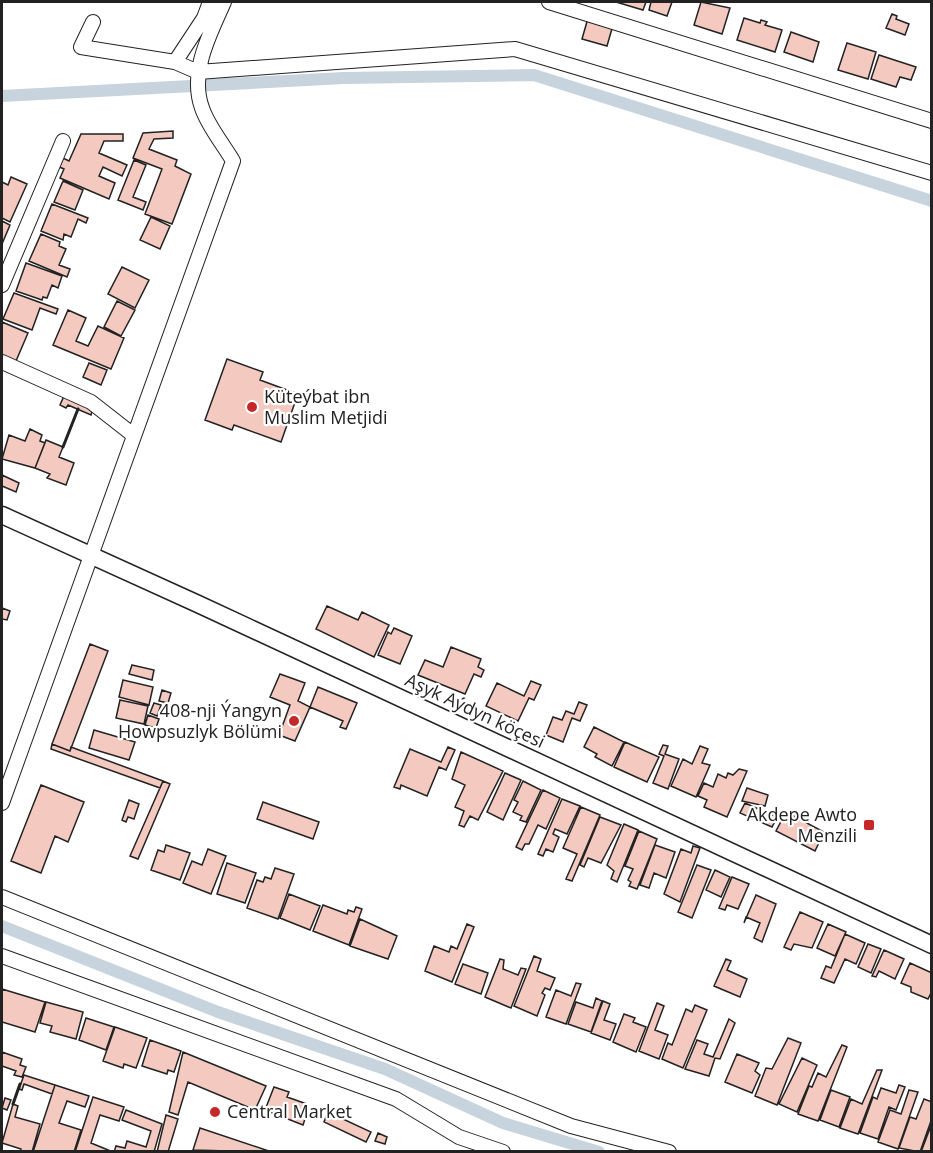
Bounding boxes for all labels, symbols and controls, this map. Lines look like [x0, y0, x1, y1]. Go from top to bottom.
place label: Küteýbat ibn Muslim Metjidi [264, 384, 388, 429]
marker: Küteýbat ibn Muslim Metjidi [245, 400, 259, 414]
street label: Aşyk Aýdyn köçesi [402, 667, 549, 753]
place label: 408-nji Ýangyn Howpsuzlyk Bölümi [118, 698, 282, 743]
marker: 408-nji Ýangyn Howpsuzlyk Bölümi [287, 714, 301, 728]
place label: Akdepe Awto Menzili [747, 802, 857, 847]
marker: Akdepe Awto Menzili [862, 818, 876, 832]
place label: Central Market [227, 1099, 352, 1123]
marker: Central Market [208, 1105, 222, 1119]

